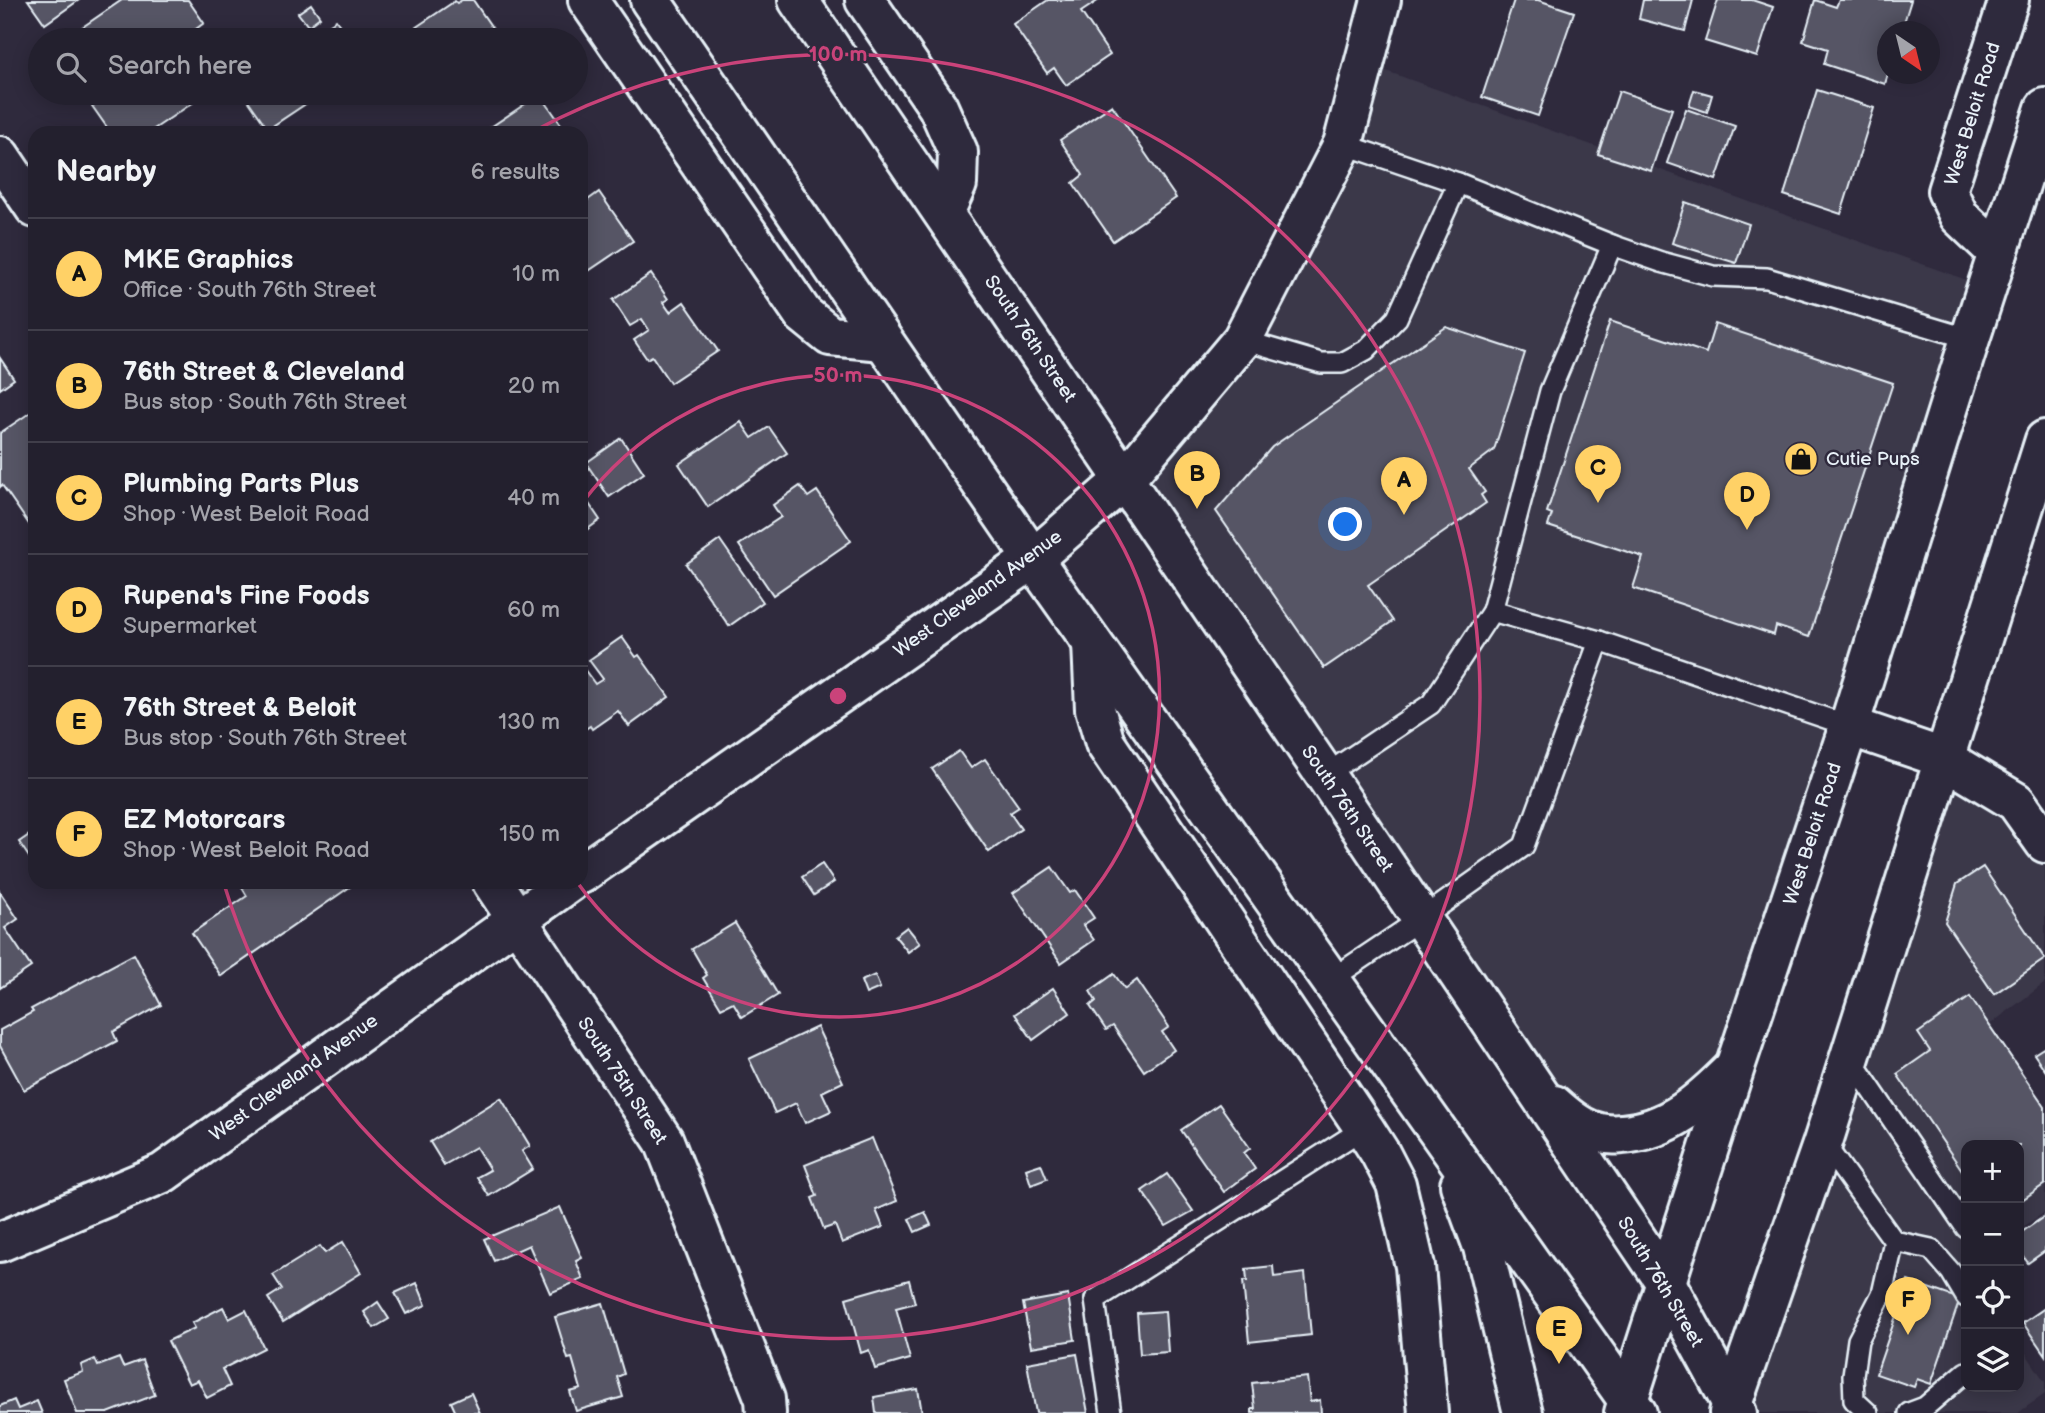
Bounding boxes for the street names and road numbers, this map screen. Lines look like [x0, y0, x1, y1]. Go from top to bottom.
street label: West Beloit Road [1940, 40, 2006, 188]
street label: South 76th Street [979, 271, 1081, 407]
street label: West Cleveland Avenue [889, 525, 1067, 663]
street label: South 76th Street [1296, 741, 1398, 877]
street label: West Beloit Road [1779, 760, 1847, 908]
street label: West Cleveland Avenue [205, 1009, 383, 1147]
street label: South 75th Street [572, 1013, 672, 1149]
street label: South 76th Street [1612, 1213, 1708, 1351]

